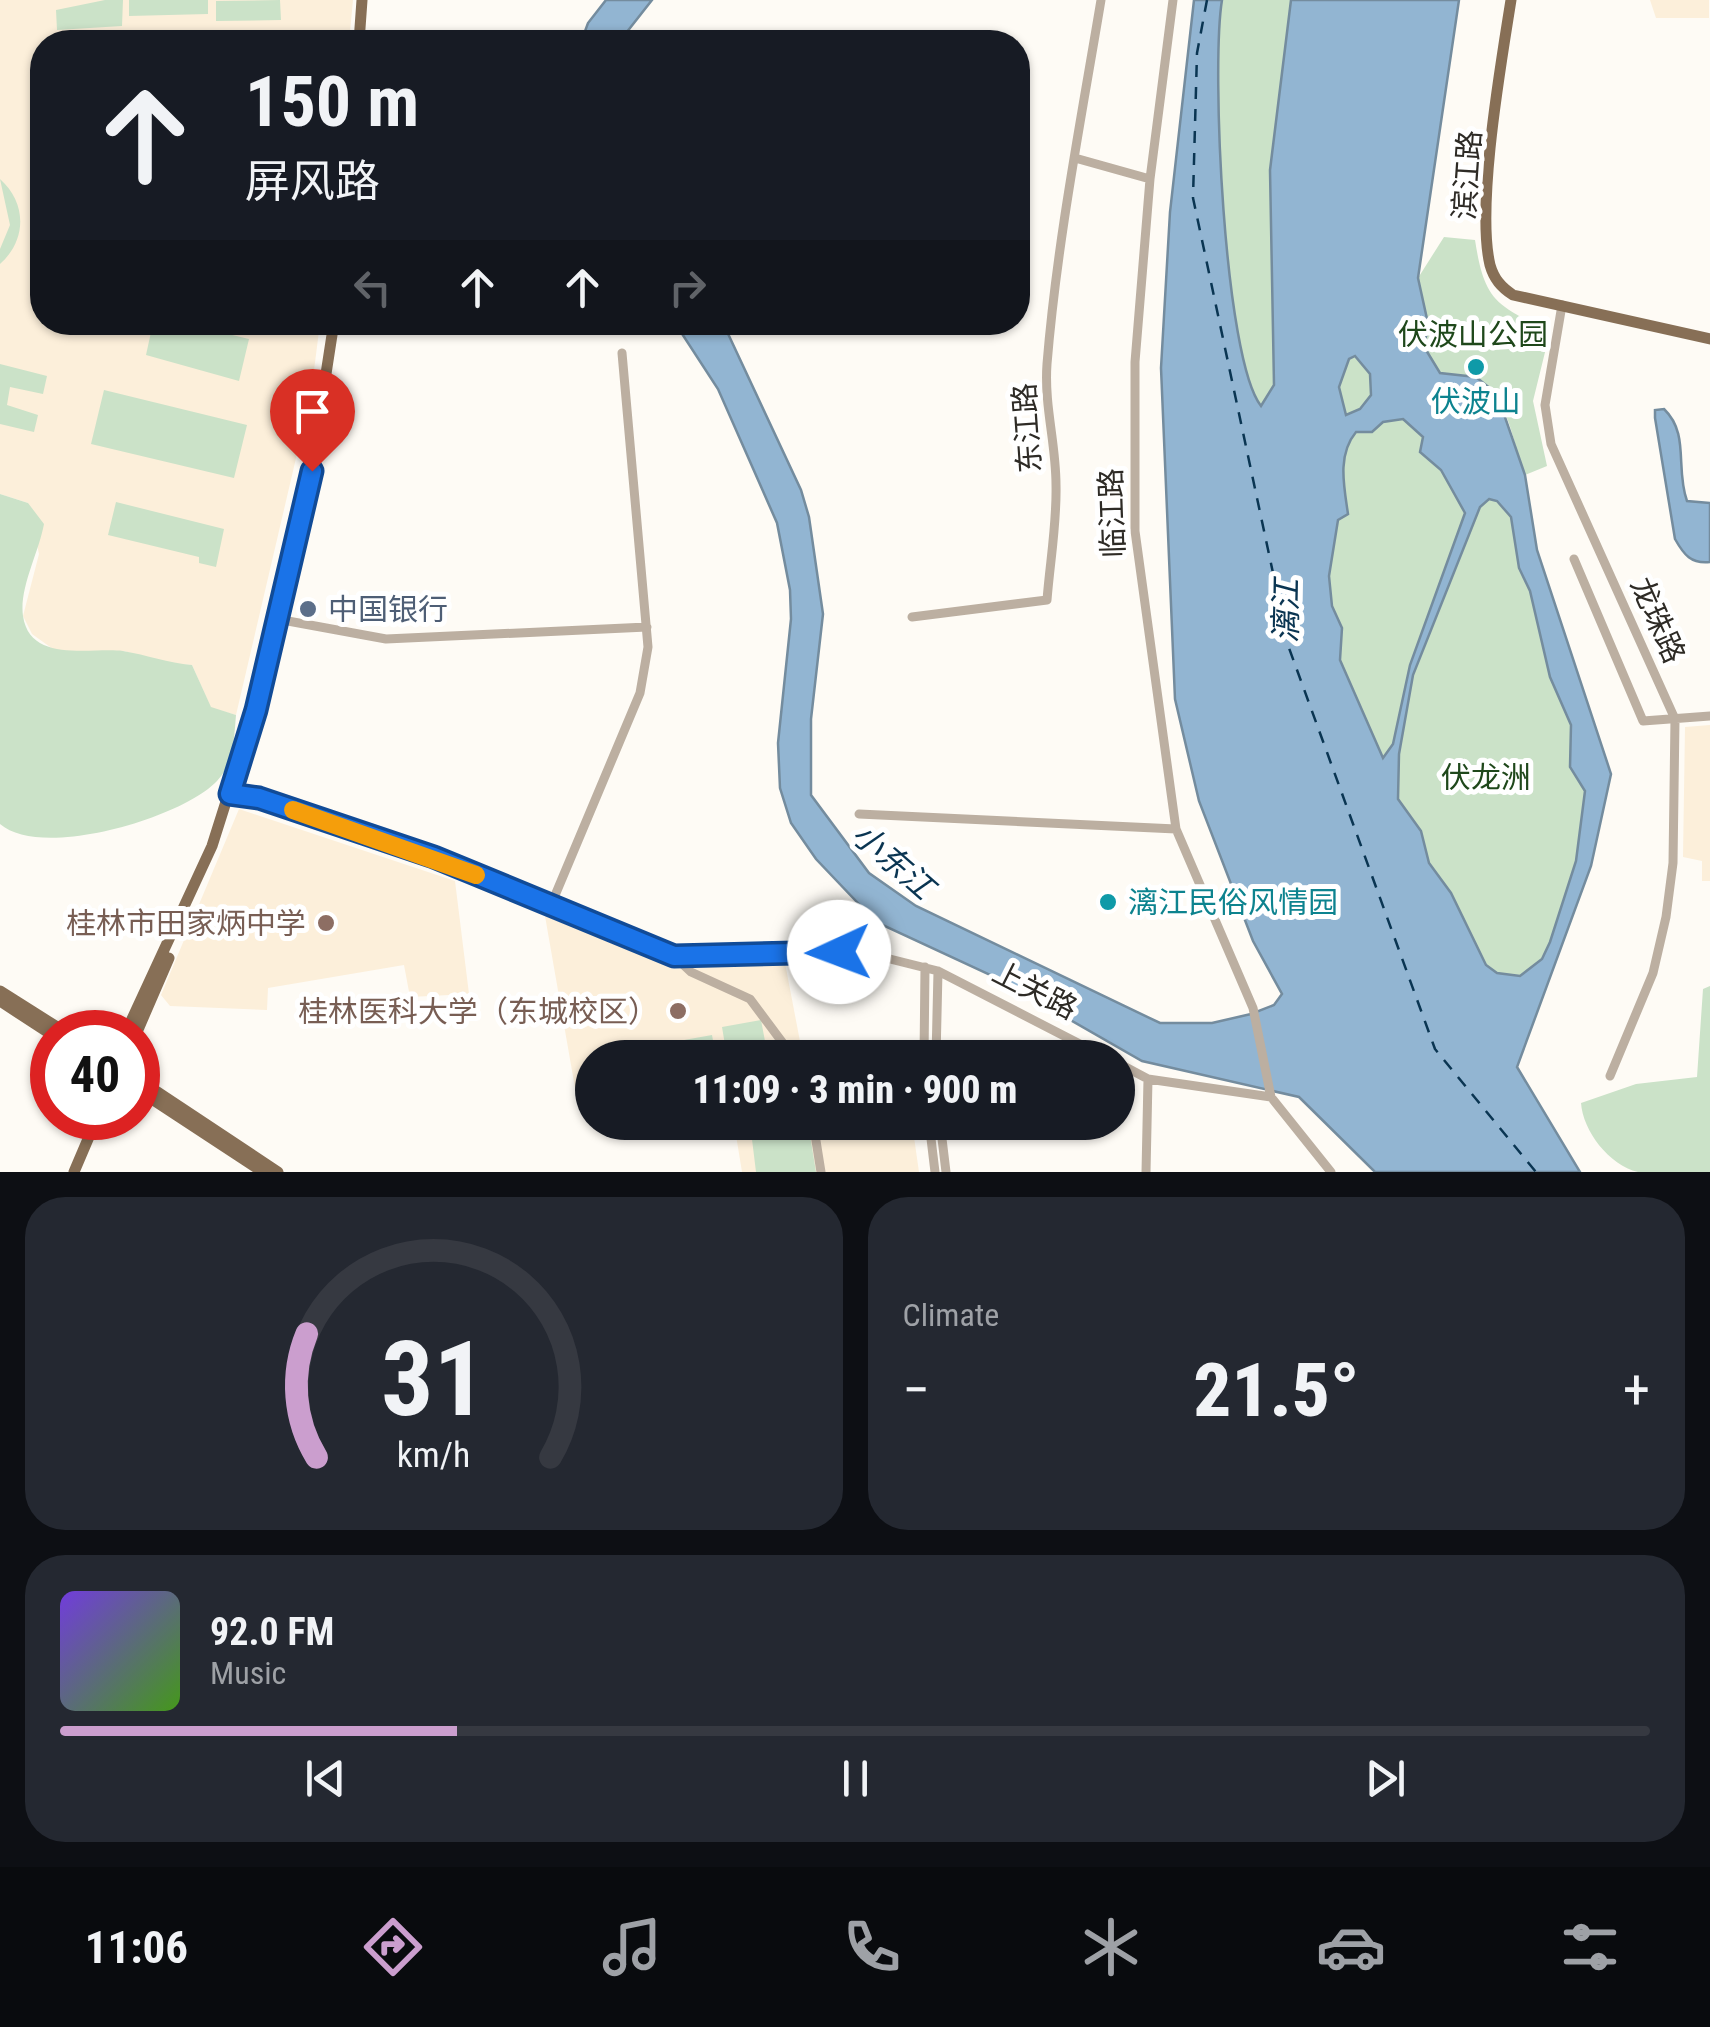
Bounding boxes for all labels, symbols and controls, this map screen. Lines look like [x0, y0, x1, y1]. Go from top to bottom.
text: 150 m [245, 61, 419, 143]
icon: ahead [80, 70, 210, 200]
street label: 滨江路 [1446, 129, 1488, 221]
text: 屏风路 [245, 155, 380, 208]
icon: left [345, 260, 400, 315]
icon: ahead [450, 260, 505, 315]
icon: ahead [555, 260, 610, 315]
icon: right [660, 260, 715, 315]
park label: 伏波山公园 [1398, 317, 1548, 352]
marker: 伏波山 [1465, 356, 1487, 378]
pin [270, 369, 355, 472]
street label: 东江路 [1006, 382, 1048, 474]
icon: arrive [285, 384, 340, 439]
place label: 伏波山 [1431, 384, 1521, 419]
street label: 临江路 [1093, 467, 1131, 559]
street label: 龙珠路 [1624, 572, 1692, 668]
water label: 漓江 [1266, 576, 1306, 643]
place label: 中国银行 [328, 592, 448, 627]
marker: 中国银行 [297, 598, 319, 620]
park label: 伏龙洲 [1441, 760, 1531, 795]
water label: 小东江 [844, 815, 944, 909]
place label: 漓江民俗风情园 [1128, 885, 1338, 920]
marker: 漓江民俗风情园 [1097, 891, 1119, 913]
position arrow [787, 900, 891, 1004]
place label: 桂林市田家炳中学 [66, 906, 306, 941]
marker: 桂林市田家炳中学 [315, 912, 337, 934]
street label: 上关路 [987, 954, 1083, 1026]
place label: 桂林医科大学（东城校区） [298, 994, 658, 1029]
marker: 桂林医科大学（东城校区） [667, 1000, 689, 1022]
speed limit sign: 40 [30, 1010, 160, 1140]
text: 11:09 · 3 min · 900 m [693, 1068, 1017, 1112]
text: Climate [903, 1296, 999, 1334]
text: 31 [381, 1319, 486, 1440]
text: 21.5° [1193, 1346, 1359, 1434]
text: − [903, 1358, 930, 1422]
text: + [1623, 1358, 1650, 1422]
text: km/h [397, 1434, 471, 1476]
text: 92.0 FM [210, 1610, 334, 1654]
text: Music [210, 1654, 286, 1692]
icon: previous [298, 1751, 353, 1806]
icon: pause [828, 1751, 883, 1806]
icon: next [1358, 1751, 1413, 1806]
icon: directions [358, 1912, 428, 1982]
icon: music [597, 1912, 667, 1982]
icon: phone [837, 1912, 907, 1982]
icon: climate [1076, 1912, 1146, 1982]
icon: car [1316, 1912, 1386, 1982]
icon: filters [1555, 1912, 1625, 1982]
text: 11:06 [85, 1921, 188, 1974]

